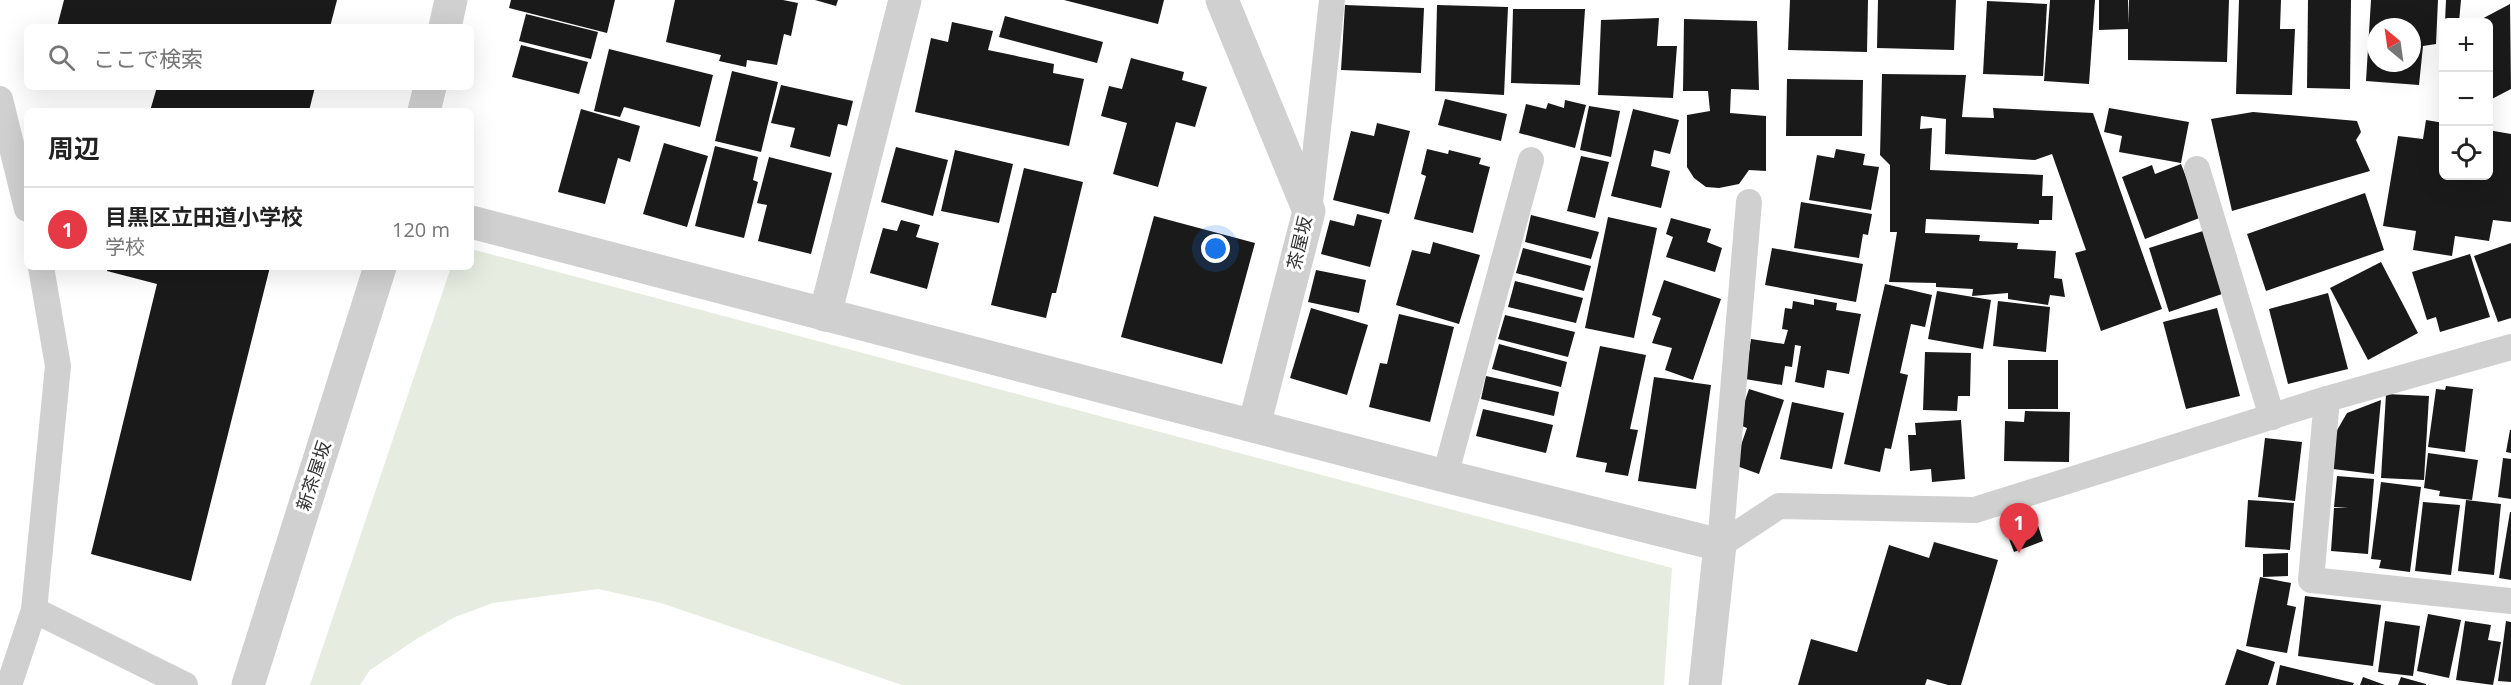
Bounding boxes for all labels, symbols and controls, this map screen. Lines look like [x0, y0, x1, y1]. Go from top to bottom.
north arrow [2367, 18, 2421, 72]
map controls [2439, 18, 2493, 180]
button: + [2439, 18, 2493, 72]
search box [24, 24, 474, 90]
icon: search [45, 41, 78, 74]
text: ここで検索 [93, 43, 203, 73]
button: − [2439, 72, 2493, 126]
button: locate [2439, 126, 2493, 180]
text: 周辺 [48, 130, 100, 166]
text: 目黒区立田道小学校 [105, 201, 303, 231]
street label: 茶屋坂 [1281, 214, 1317, 272]
text: 1 [62, 216, 73, 243]
text: 120 m [392, 216, 450, 243]
text: 学校 [105, 233, 145, 260]
your location [1201, 234, 1230, 263]
street label: 新茶屋坂 [291, 438, 336, 514]
pin: 1 [2000, 504, 2038, 553]

